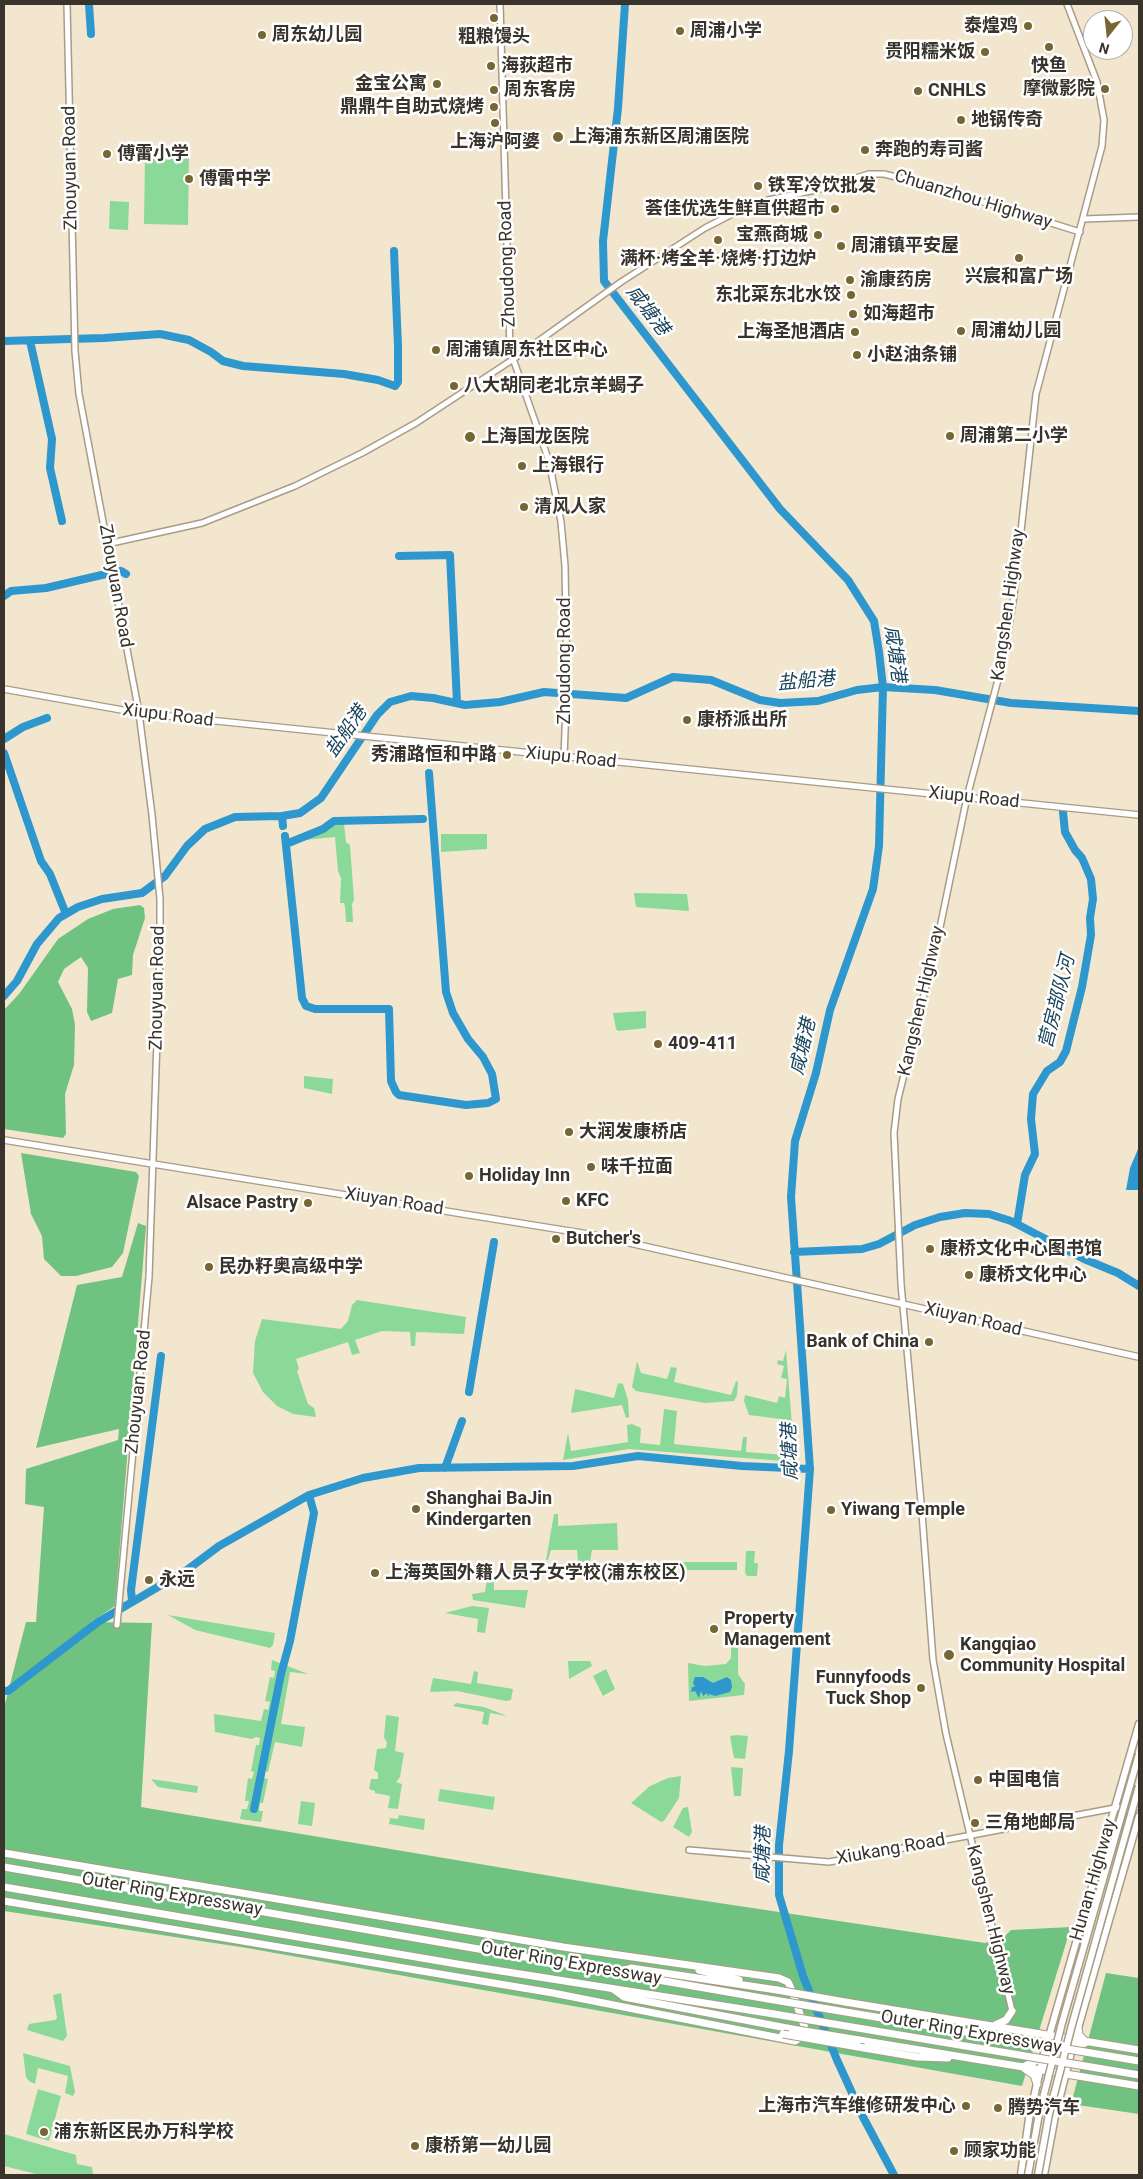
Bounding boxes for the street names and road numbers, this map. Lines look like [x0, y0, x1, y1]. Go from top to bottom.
street label: Zhouyuan Road [59, 105, 83, 231]
street label: Chuanzhou Highway [892, 166, 1054, 234]
street label: Zhoudong Road [495, 200, 521, 328]
street label: Zhouyuan Road [94, 523, 136, 649]
street label: Kangshen Highway [988, 528, 1030, 682]
street label: Zhoudong Road [554, 597, 576, 725]
street label: Xiupu Road [121, 700, 215, 732]
street label: Xiupu Road [524, 742, 618, 774]
street label: Xiupu Road [927, 782, 1021, 814]
street label: Kangshen Highway [894, 924, 950, 1078]
street label: Zhouyuan Road [146, 925, 170, 1051]
street label: Xiuyan Road [343, 1184, 445, 1220]
street label: Xiuyan Road [922, 1298, 1024, 1342]
street label: Zhouyuan Road [122, 1329, 156, 1455]
street label: Hunan Highway [1066, 1817, 1122, 1943]
street label: Xiukang Road [835, 1830, 947, 1870]
street label: Kangshen Highway [961, 1843, 1019, 1997]
street label: Outer Ring Expressway [80, 1868, 264, 1922]
street label: Outer Ring Expressway [479, 1937, 663, 1991]
street label: Outer Ring Expressway [879, 2006, 1063, 2060]

